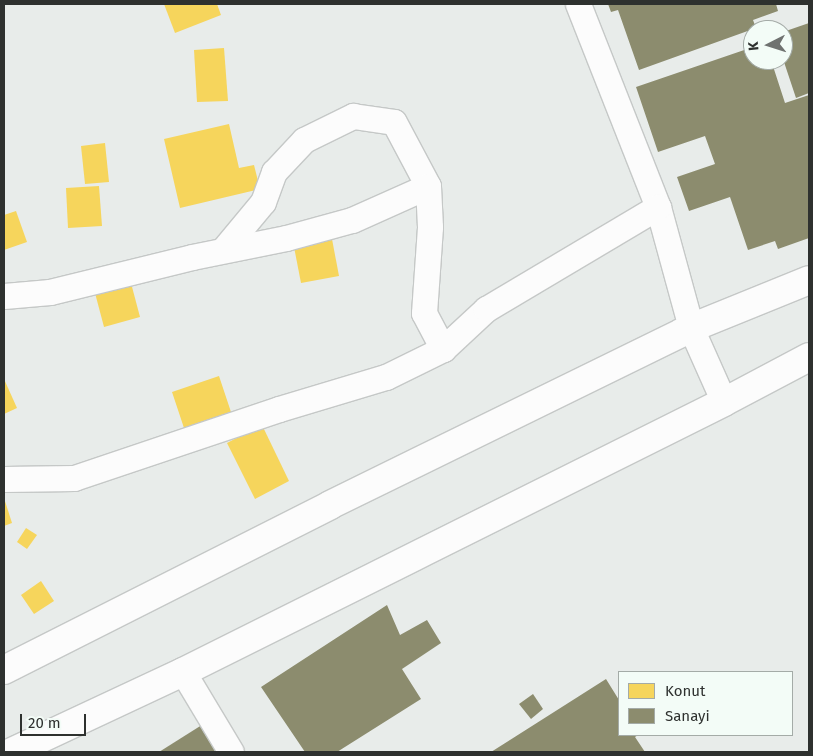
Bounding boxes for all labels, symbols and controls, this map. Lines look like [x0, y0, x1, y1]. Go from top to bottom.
north arrow [743, 20, 793, 70]
text: K [745, 41, 762, 51]
legend [618, 671, 793, 736]
text: Konut [665, 682, 705, 700]
scale bar [22, 704, 89, 736]
text: Sanayi [665, 707, 710, 725]
text: 20 m [28, 714, 61, 732]

